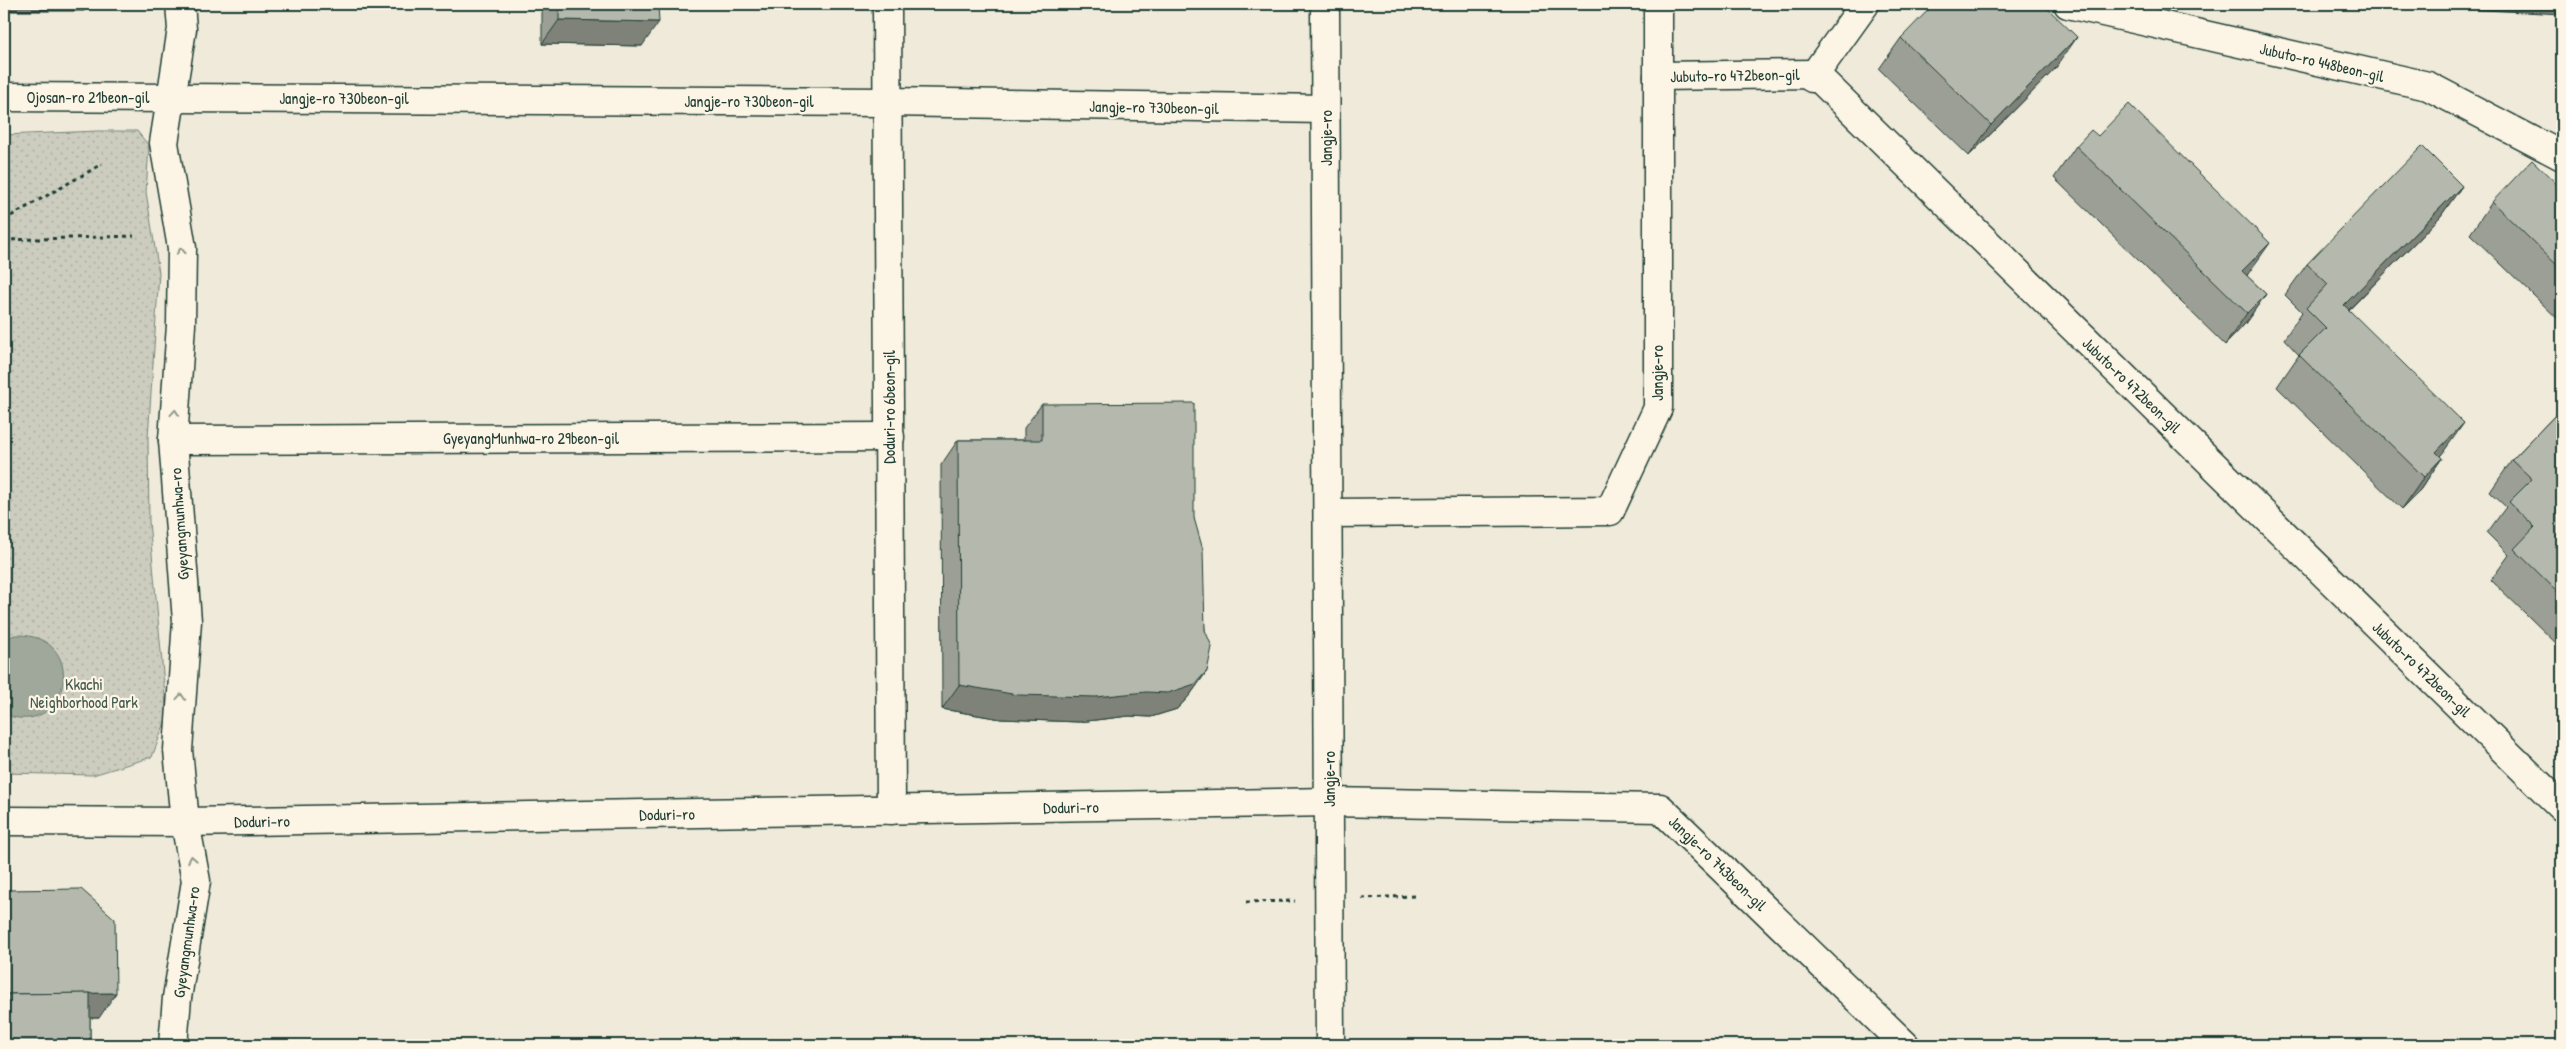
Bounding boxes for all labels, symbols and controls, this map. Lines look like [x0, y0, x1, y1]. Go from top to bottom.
street label: Jubuto-ro 448beon-gil [2258, 37, 2387, 87]
street label: Jubuto-ro 472beon-gil [1670, 63, 1801, 87]
street label: Ojosan-ro 21beon-gil [27, 86, 150, 108]
street label: Jangje-ro 730beon-gil [279, 87, 410, 109]
street label: Jangje-ro 730beon-gil [684, 90, 815, 112]
street label: Jangje-ro 730beon-gil [1089, 95, 1220, 119]
street label: Jangje-ro [1315, 110, 1337, 166]
one-way arrow [176, 246, 187, 254]
street label: Jubuto-ro 472beon-gil [2078, 332, 2187, 438]
street label: Jangje-ro [1646, 345, 1668, 401]
street label: Doduri-ro 6beon-gil [878, 349, 900, 464]
one-way arrow [169, 409, 180, 417]
street label: GyeyangMunhwa-ro 29beon-gil [443, 427, 620, 449]
street label: Gyeyangmunhwa-ro [164, 467, 194, 581]
street label: Jubuto-ro 472beon-gil [2368, 616, 2477, 722]
park label: Kkachi Neighborhood Park [30, 673, 138, 713]
one-way arrow [176, 693, 187, 701]
street label: Jangje-ro [1318, 751, 1340, 807]
street label: Doduri-ro [1043, 796, 1099, 818]
street label: Doduri-ro [639, 803, 695, 825]
street label: Doduri-ro [234, 810, 290, 832]
street label: Jangje-ro 743beon-gil [1664, 810, 1772, 916]
one-way arrow [187, 854, 197, 863]
street label: Gyeyangmunhwa-ro [167, 884, 205, 999]

